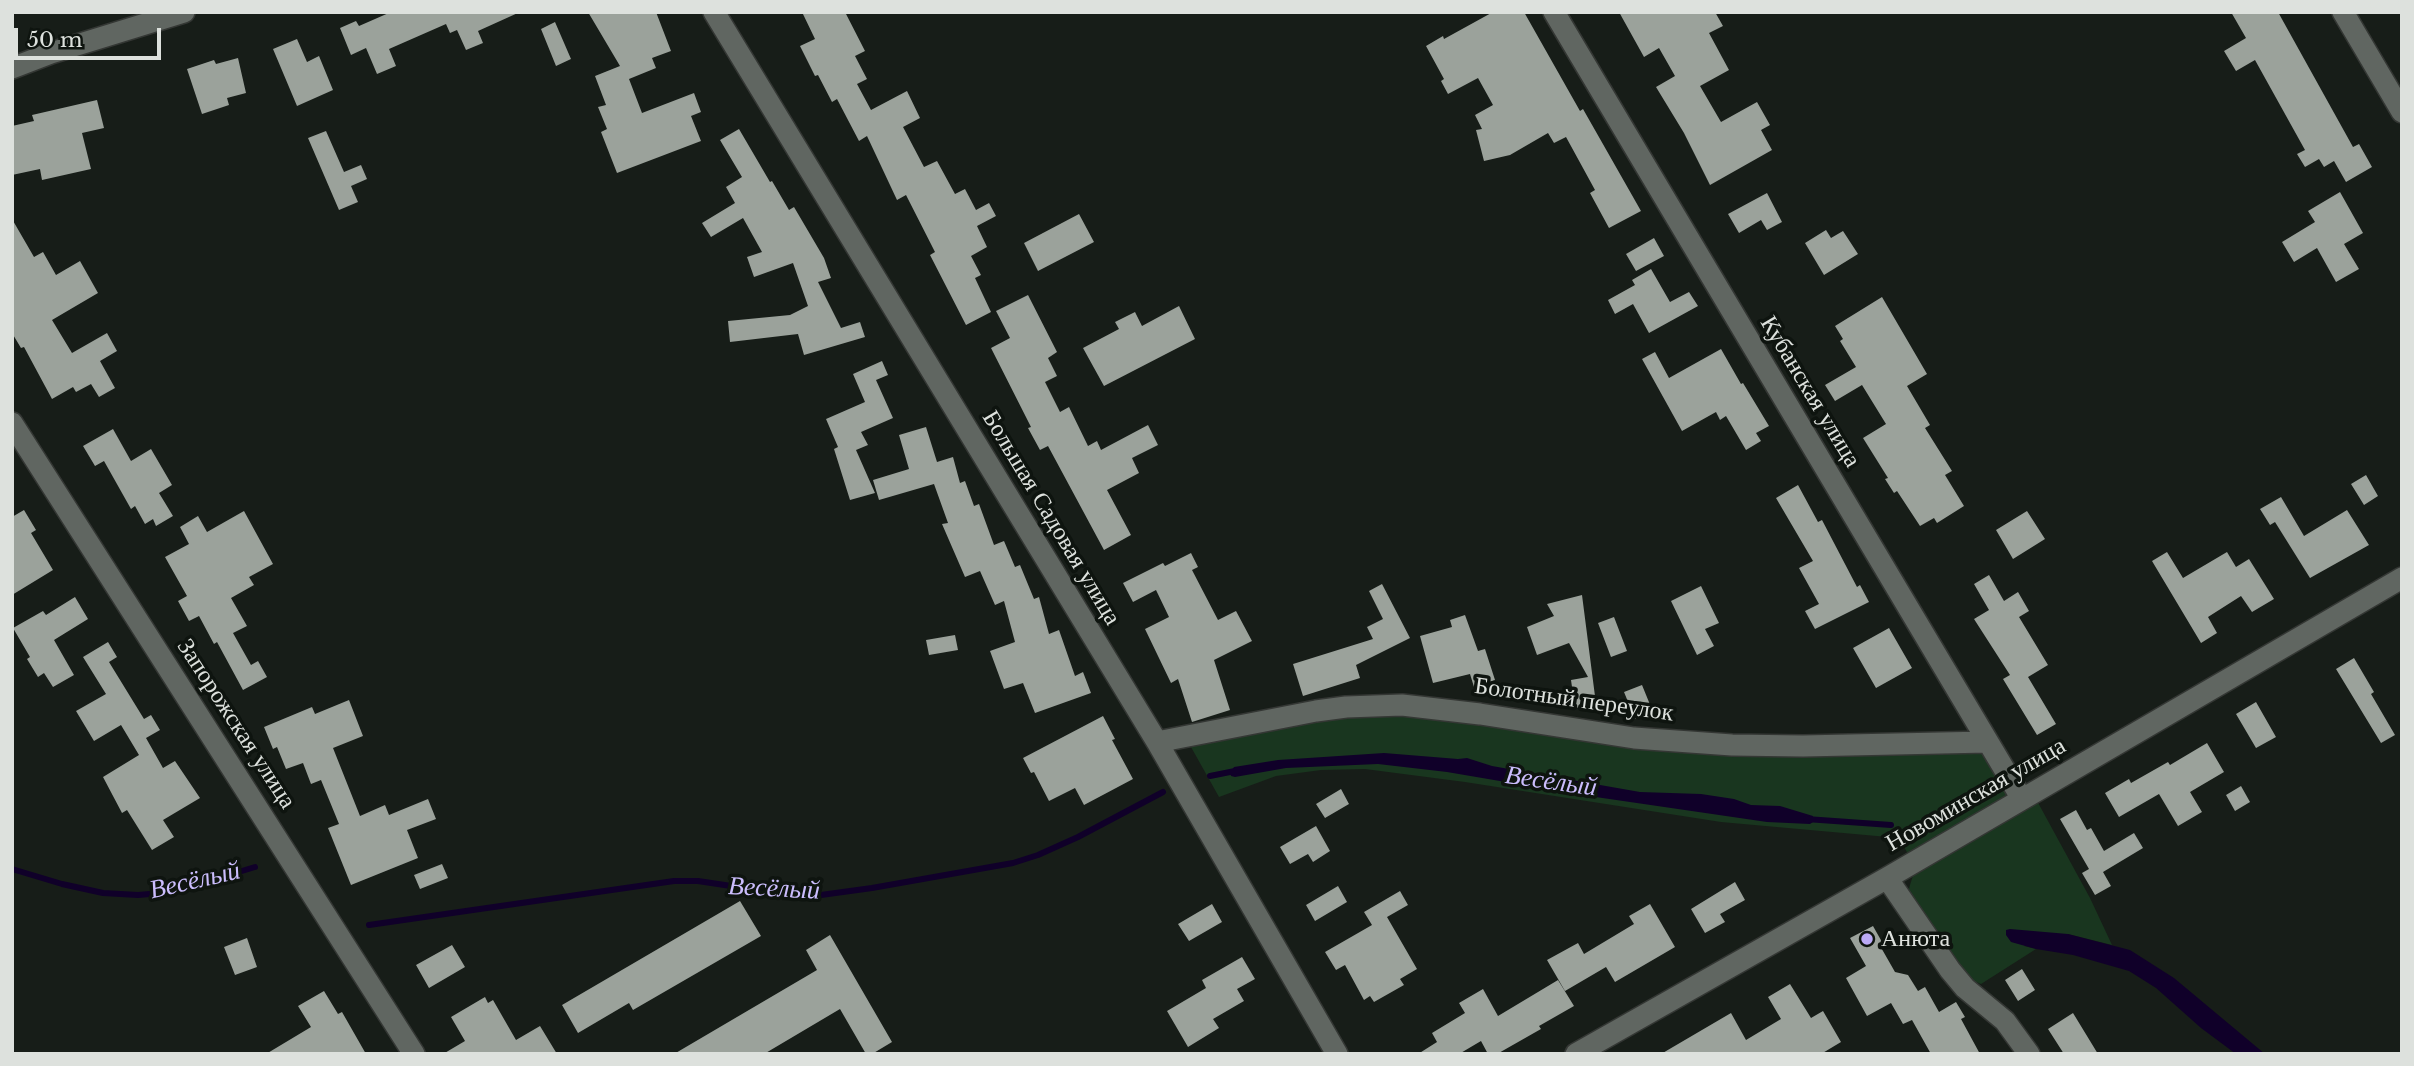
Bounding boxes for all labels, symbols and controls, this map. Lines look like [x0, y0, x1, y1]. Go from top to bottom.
scale bar [18, 14, 164, 58]
text: 50 m [27, 27, 82, 53]
street label: Кубанская улица [1754, 311, 1866, 473]
street label: Большая Садовая улица [976, 406, 1126, 630]
street label: Запорожская улица [170, 634, 302, 814]
street label: Болотный переулок [1473, 672, 1675, 728]
street label: Новоминская улица [1881, 732, 2071, 858]
water label: Весёлый [1503, 760, 1599, 804]
water label: Весёлый [147, 855, 243, 907]
water label: Весёлый [727, 871, 821, 907]
place label: Анюта [1881, 925, 1950, 953]
marker: Анюта [1859, 931, 1875, 947]

